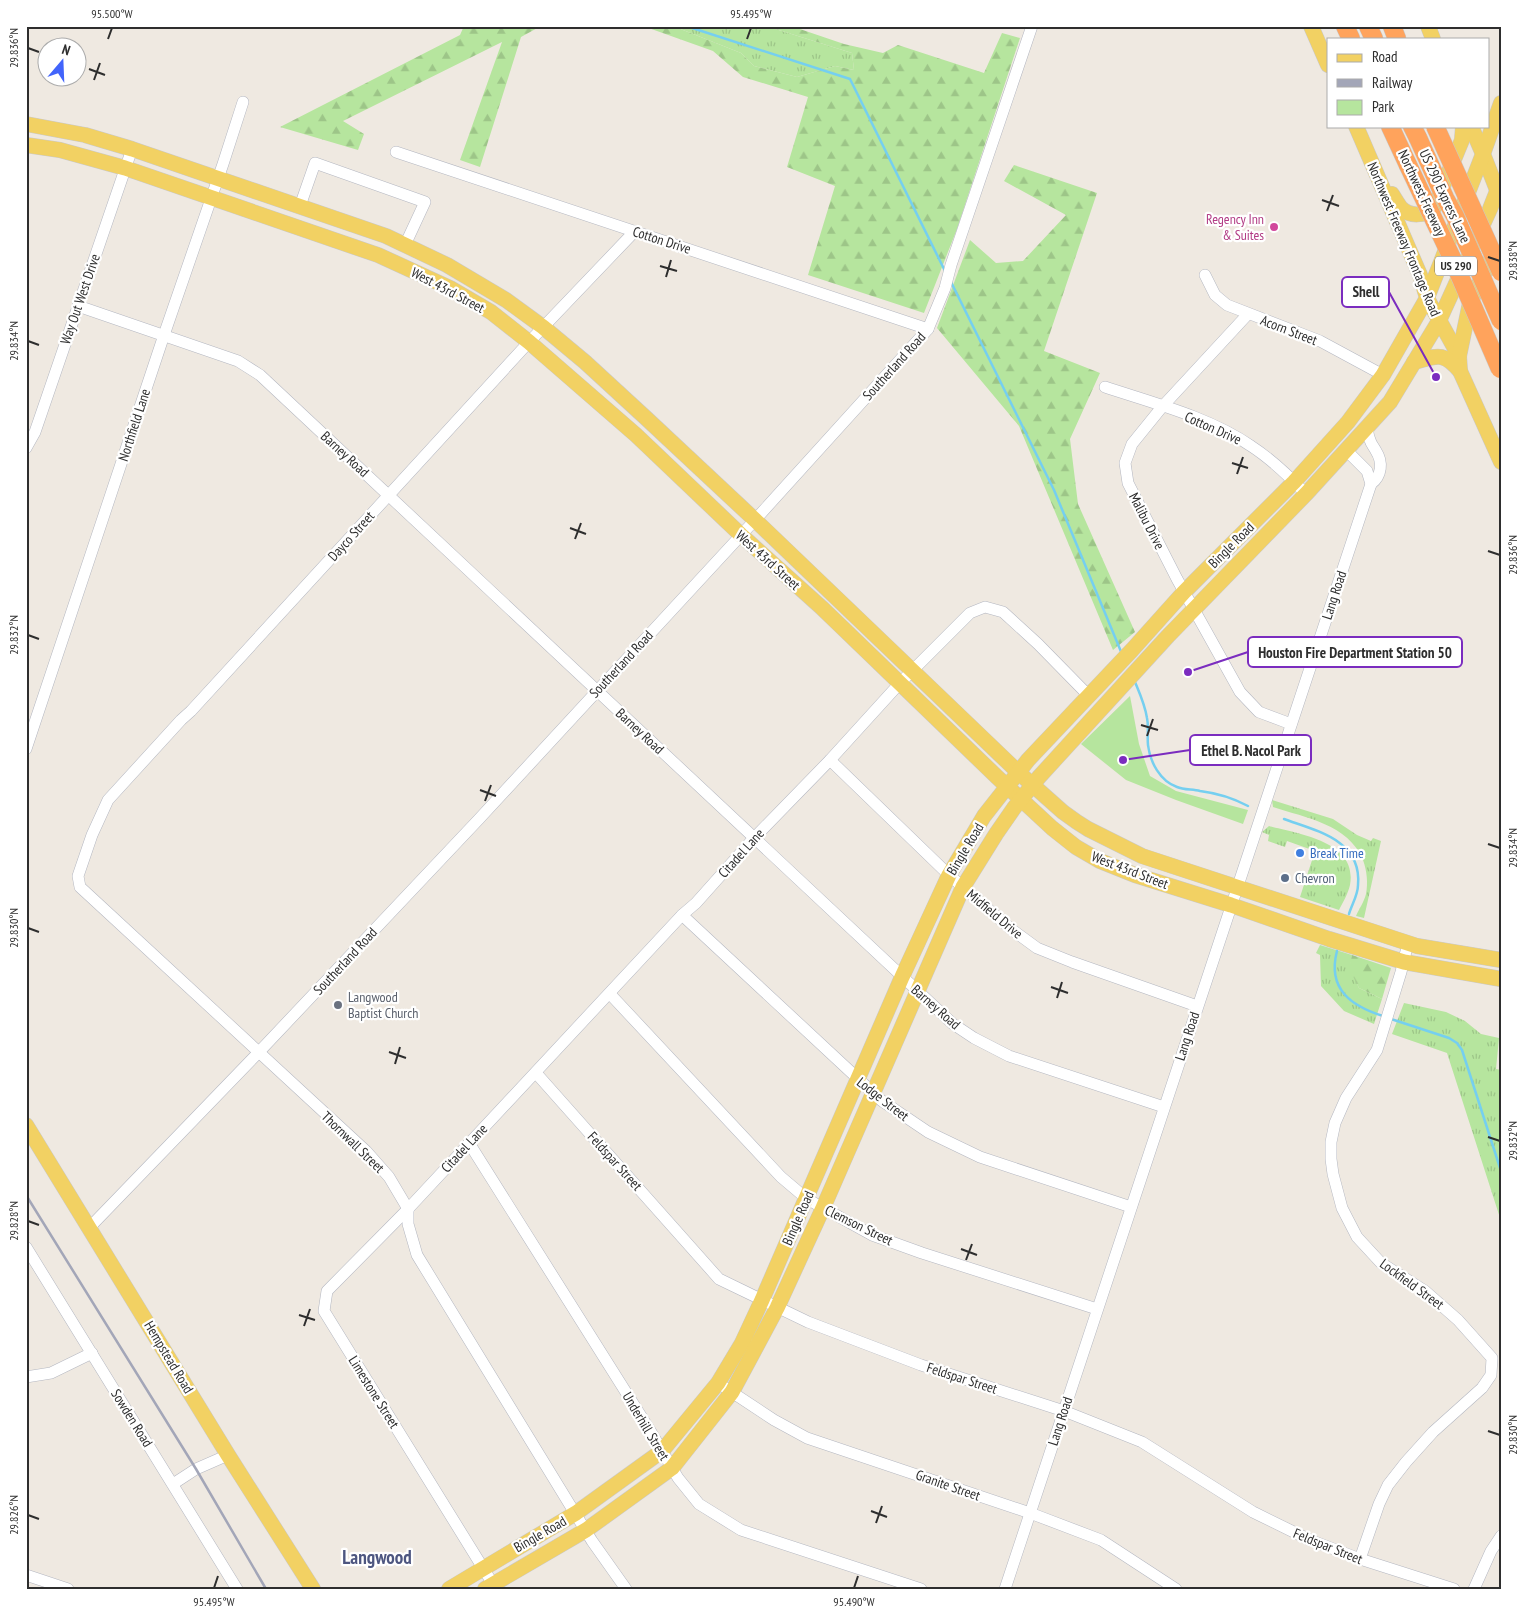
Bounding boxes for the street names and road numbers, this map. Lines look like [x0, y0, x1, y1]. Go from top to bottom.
street label: US 290 Express Lane [1415, 146, 1475, 246]
street label: Northwest Freeway [1394, 147, 1450, 240]
street label: Northwest Freeway Frontage Road [1363, 159, 1445, 319]
street label: Cotton Drive [631, 222, 694, 258]
street label: Way Out West Drive [56, 251, 104, 347]
road number: US 290 [1435, 256, 1477, 276]
street label: West 43rd Street [408, 263, 488, 317]
street label: Acorn Street [1258, 311, 1320, 349]
street label: Southerland Road [859, 328, 929, 404]
street label: Northfield Lane [114, 386, 154, 463]
street label: Cotton Drive [1182, 408, 1244, 449]
street label: Barney Road [317, 427, 373, 481]
street label: Malibu Drive [1125, 490, 1169, 553]
street label: Dayco Street [324, 507, 378, 565]
street label: Bingle Road [1204, 518, 1258, 572]
street label: West 43rd Street [732, 526, 804, 594]
street label: Lang Road [1318, 568, 1350, 622]
street label: Southerland Road [585, 627, 657, 701]
street label: Barney Road [612, 704, 668, 758]
street label: Bingle Road [942, 820, 988, 878]
street label: Citadel Lane [714, 824, 768, 881]
street label: West 43rd Street [1089, 847, 1171, 893]
street label: Midfield Drive [963, 885, 1027, 943]
street label: Southerland Road [309, 924, 381, 998]
street label: Barney Road [908, 981, 964, 1033]
street label: Lang Road [1171, 1009, 1203, 1063]
street label: Lodge Street [853, 1073, 913, 1125]
street label: Thornwall Street [318, 1107, 388, 1177]
street label: Citadel Lane [437, 1120, 491, 1176]
street label: Feldspar Street [584, 1128, 646, 1194]
street label: Bingle Road [778, 1188, 818, 1248]
street label: Clemson Street [822, 1201, 896, 1249]
street label: Lockfield Street [1376, 1255, 1448, 1313]
street label: Hempstead Road [140, 1318, 198, 1396]
street label: Limestone Street [345, 1352, 403, 1432]
street label: Feldspar Street [924, 1358, 1000, 1398]
street label: Sowden Road [107, 1386, 157, 1450]
street label: Underhill Street [619, 1388, 674, 1464]
street label: Lang Road [1044, 1394, 1076, 1448]
street label: Granite Street [913, 1466, 983, 1504]
street label: Bingle Road [511, 1512, 569, 1556]
street label: Feldspar Street [1291, 1524, 1365, 1568]

